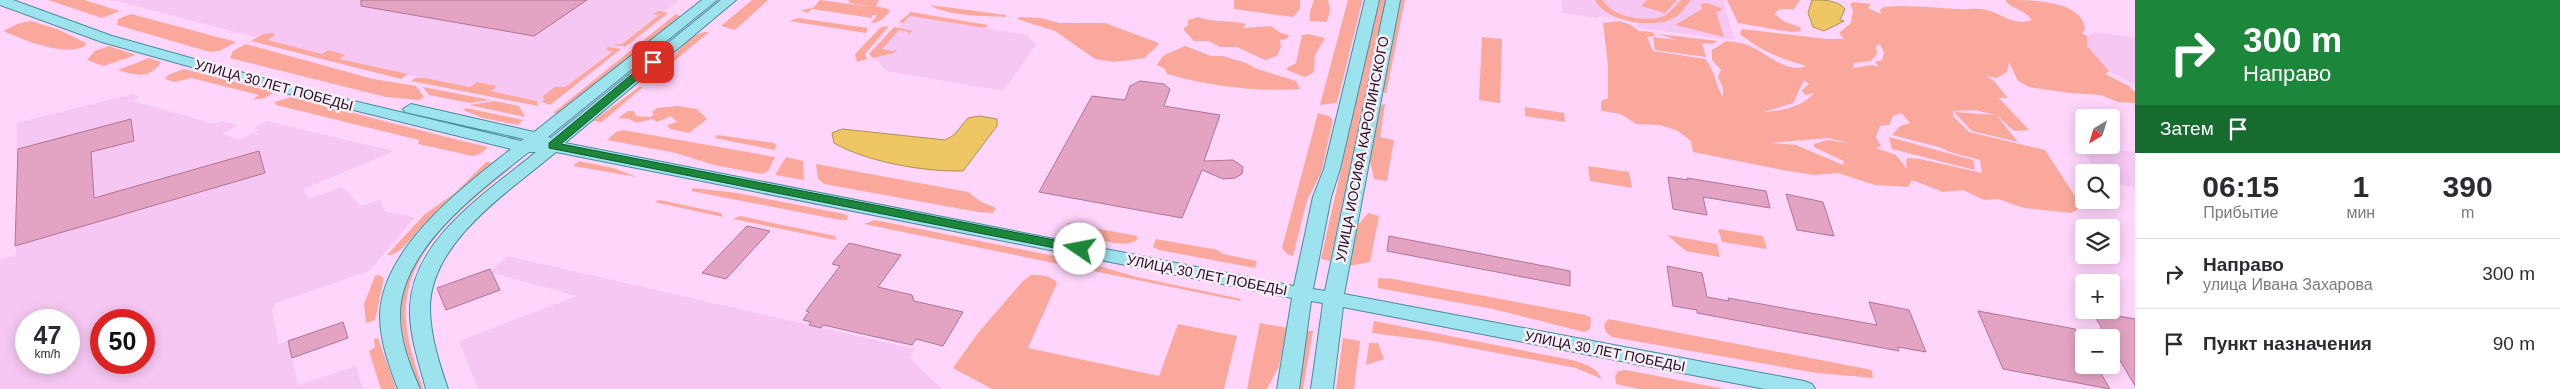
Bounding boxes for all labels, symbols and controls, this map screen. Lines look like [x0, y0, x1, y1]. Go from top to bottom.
icon: right [2160, 20, 2225, 85]
text: 300 m [2243, 20, 2342, 59]
street label: УЛИЦА ИОСИФА КАРОЛИНСКОГО [1332, 35, 1392, 263]
pin [632, 41, 674, 83]
icon: arrive [639, 48, 667, 76]
street label: УЛИЦА 30 ЛЕТ ПОБЕДЫ [193, 56, 355, 114]
text: Направо [2243, 61, 2331, 86]
north arrow [2075, 109, 2120, 154]
map controls [2075, 109, 2120, 374]
icon: arrive [2224, 115, 2252, 143]
text: Затем [2160, 118, 2214, 139]
button: search [2075, 164, 2120, 209]
text: 06:15 [2202, 170, 2279, 203]
text: 1 [2352, 170, 2369, 203]
text: 390 [2443, 170, 2493, 203]
text: Прибытие [2203, 204, 2278, 221]
text: мин [2346, 204, 2375, 221]
text: m [2461, 204, 2474, 221]
button: layers [2075, 219, 2120, 264]
position arrow [1053, 222, 1105, 274]
street label: УЛИЦА 30 ЛЕТ ПОБЕДЫ [1125, 252, 1289, 298]
text: Направо [2203, 254, 2284, 275]
icon: right [2160, 260, 2188, 288]
text: 300 m [2482, 263, 2535, 284]
button: + [2075, 274, 2120, 319]
text: улица Ивана Захарова [2203, 276, 2373, 293]
speed limit sign: 50 [90, 309, 155, 374]
text: 47 [34, 321, 61, 349]
street label: УЛИЦА 30 ЛЕТ ПОБЕДЫ [1523, 328, 1687, 374]
button: − [2075, 329, 2120, 374]
icon: arrive [2160, 330, 2188, 358]
text: Пункт назначения [2203, 333, 2372, 354]
text: 90 m [2493, 333, 2535, 354]
text: km/h [34, 347, 61, 361]

